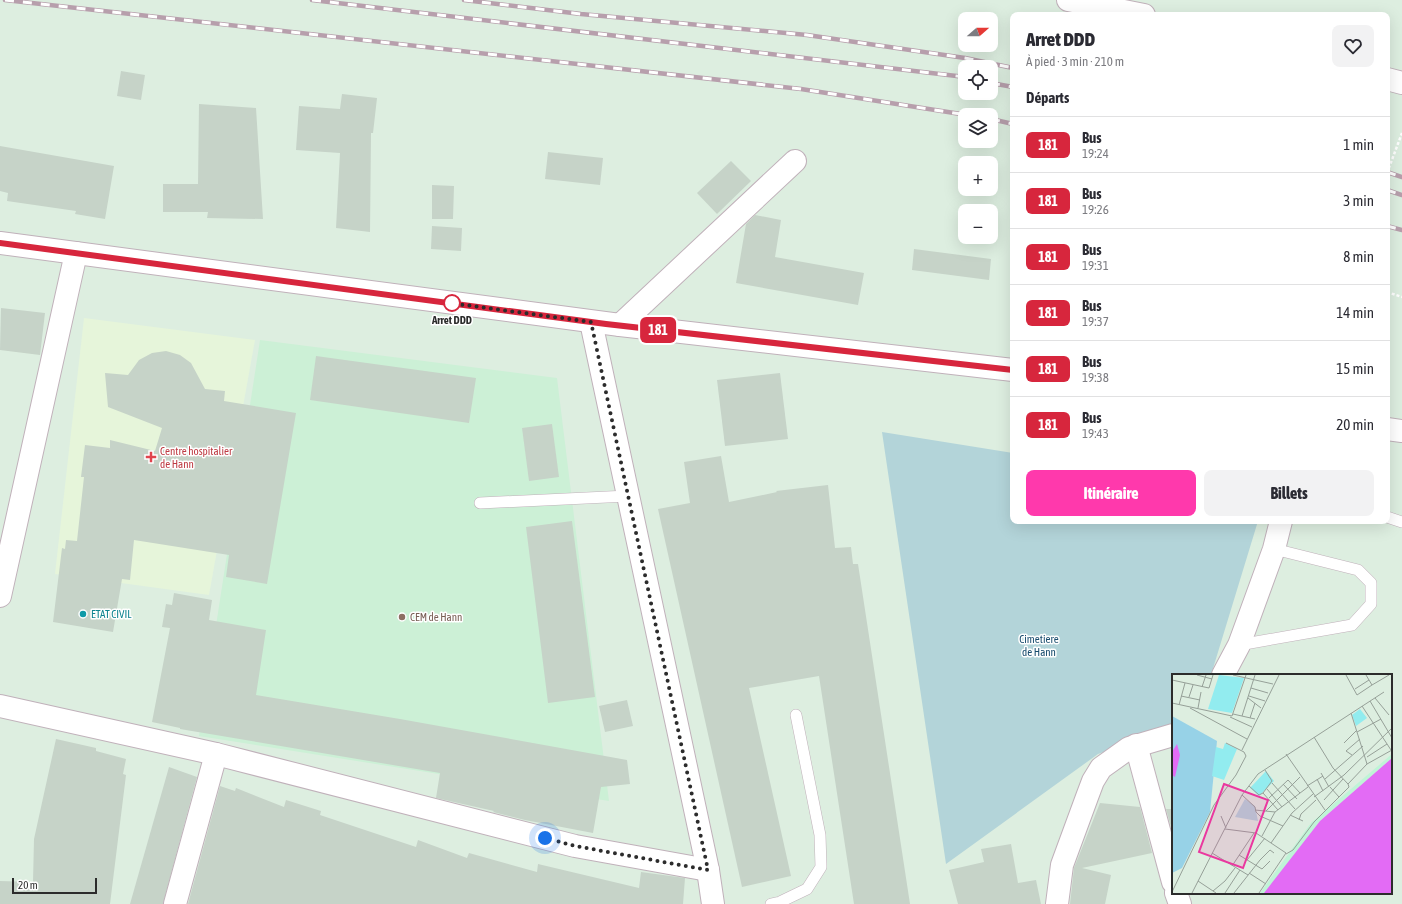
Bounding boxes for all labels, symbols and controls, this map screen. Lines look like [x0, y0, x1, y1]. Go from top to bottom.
north arrow [958, 12, 998, 52]
map controls [958, 12, 998, 244]
button: heart [1332, 25, 1374, 67]
text: Arret DDD [1026, 28, 1095, 50]
text: À pied · 3 min · 210 m [1026, 54, 1124, 69]
button: locate [958, 60, 998, 100]
text: Départs [1026, 89, 1069, 106]
button: layers [958, 108, 998, 148]
text: Bus [1082, 129, 1102, 146]
text: 1 min [1343, 136, 1374, 153]
text: 181 [1038, 137, 1058, 153]
text: 19:24 [1082, 146, 1109, 161]
button: + [958, 156, 998, 196]
text: Bus [1082, 185, 1102, 202]
text: 3 min [1343, 192, 1374, 209]
text: 181 [1038, 193, 1058, 209]
text: 19:26 [1082, 202, 1109, 217]
button: − [958, 204, 998, 244]
text: Bus [1082, 241, 1102, 258]
text: 8 min [1343, 248, 1374, 265]
text: 181 [1038, 249, 1058, 265]
text: 19:31 [1082, 258, 1109, 273]
marker: Arret DDD [443, 294, 461, 312]
text: Bus [1082, 297, 1102, 314]
text: 14 min [1336, 304, 1374, 321]
text: 181 [1038, 305, 1058, 321]
place label: Arret DDD [431, 314, 472, 326]
text: 19:37 [1082, 314, 1109, 329]
line badge: 181 [635, 317, 681, 343]
text: 181 [648, 322, 668, 338]
text: Bus [1082, 353, 1102, 370]
text: 15 min [1336, 360, 1374, 377]
text: 181 [1038, 361, 1058, 377]
text: 19:38 [1082, 370, 1109, 385]
text: Bus [1082, 409, 1102, 426]
text: 20 min [1336, 416, 1374, 433]
text: 181 [1038, 417, 1058, 433]
text: 19:43 [1082, 426, 1109, 441]
place label: Centre hospitalier de Hann [160, 445, 233, 470]
marker: Centre hospitalier de Hann [145, 451, 157, 463]
button: Itinéraire [1026, 470, 1196, 516]
button: Billets [1204, 470, 1374, 516]
place label: ETAT CIVIL [91, 608, 132, 620]
marker: ETAT CIVIL [78, 609, 88, 619]
place label: CEM de Hann [410, 611, 462, 623]
marker: CEM de Hann [397, 612, 407, 622]
park label: Cimetiere de Hann [1019, 633, 1059, 658]
inset map [1172, 674, 1392, 894]
your location [535, 828, 555, 848]
scale bar [12, 876, 97, 895]
text: 20 m [18, 879, 38, 891]

